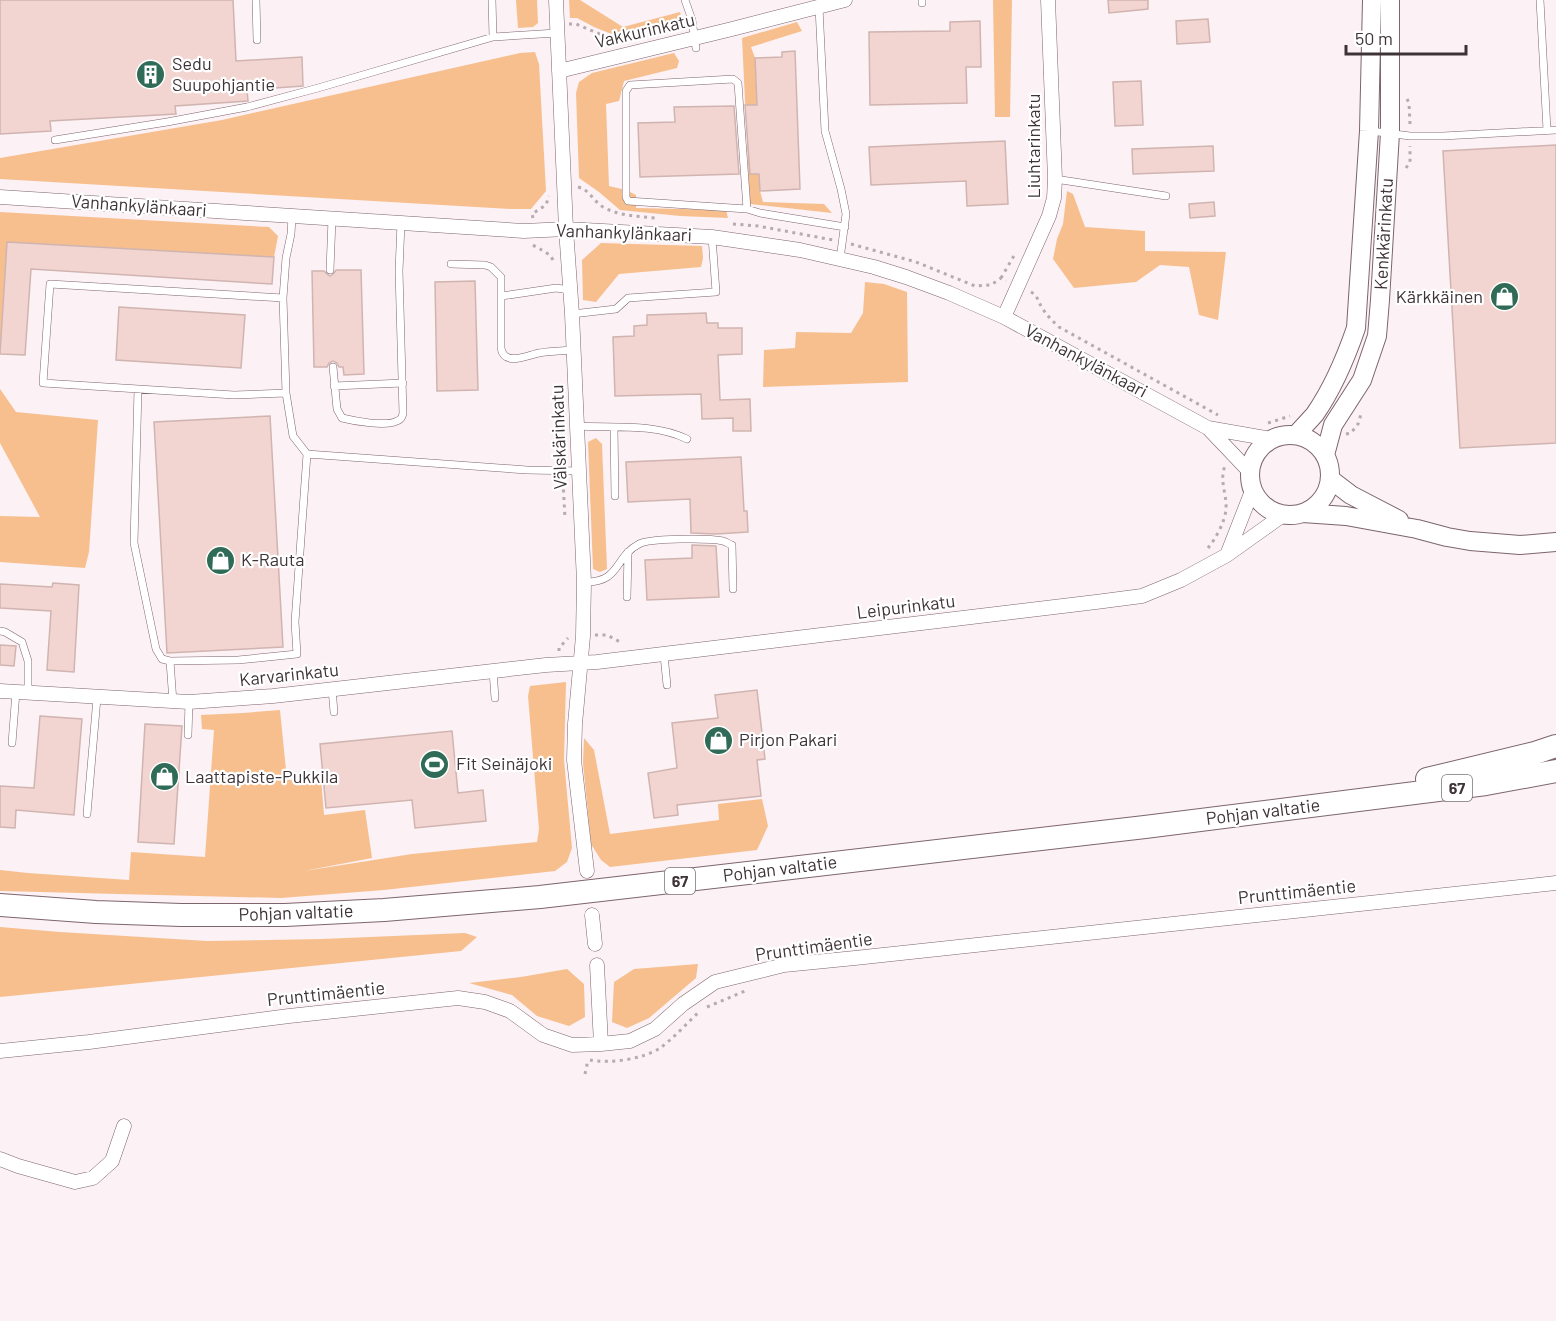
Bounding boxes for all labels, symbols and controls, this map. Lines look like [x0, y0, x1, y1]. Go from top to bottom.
street label: Vakkurinkatu [593, 8, 697, 52]
scale bar [1346, 18, 1466, 56]
text: 50 m [1355, 27, 1393, 49]
place label: Sedu Suupohjantie [172, 52, 275, 95]
building icon: Sedu Suupohjantie [135, 58, 167, 90]
street label: Liuhtarinkatu [1022, 94, 1044, 198]
street label: Kenkkärinkatu [1369, 177, 1397, 290]
street label: Vanhankylänkaari [70, 189, 208, 221]
street label: Vanhankylänkaari [556, 219, 692, 245]
shop icon: Kärkkäinen [1488, 281, 1520, 313]
place label: Kärkkäinen [1396, 285, 1483, 307]
street label: Vanhankylänkaari [1021, 318, 1152, 402]
street label: Välskärinkatu [545, 384, 571, 490]
shop icon: K-Rauta [204, 544, 236, 576]
place label: K-Rauta [241, 548, 304, 570]
street label: Leipurinkatu [855, 589, 956, 623]
street label: Karvarinkatu [238, 658, 340, 690]
shop icon: Pirjon Pakari [702, 724, 734, 756]
place label: Pirjon Pakari [739, 728, 837, 750]
sports icon: Fit Seinäjoki [419, 748, 451, 780]
place label: Fit Seinäjoki [456, 752, 552, 774]
shop icon: Laattapiste-Pukkila [148, 761, 180, 793]
place label: Laattapiste-Pukkila [185, 765, 338, 787]
road number: 67 [1442, 775, 1472, 801]
street label: Pohjan valtatie [1205, 793, 1321, 829]
street label: Pohjan valtatie [722, 850, 838, 886]
road number: 67 [665, 868, 695, 894]
street label: Prunttimäentie [1237, 874, 1357, 908]
street label: Pohjan valtatie [238, 899, 354, 925]
street label: Prunttimäentie [754, 927, 874, 965]
street label: Prunttimäentie [266, 976, 386, 1010]

